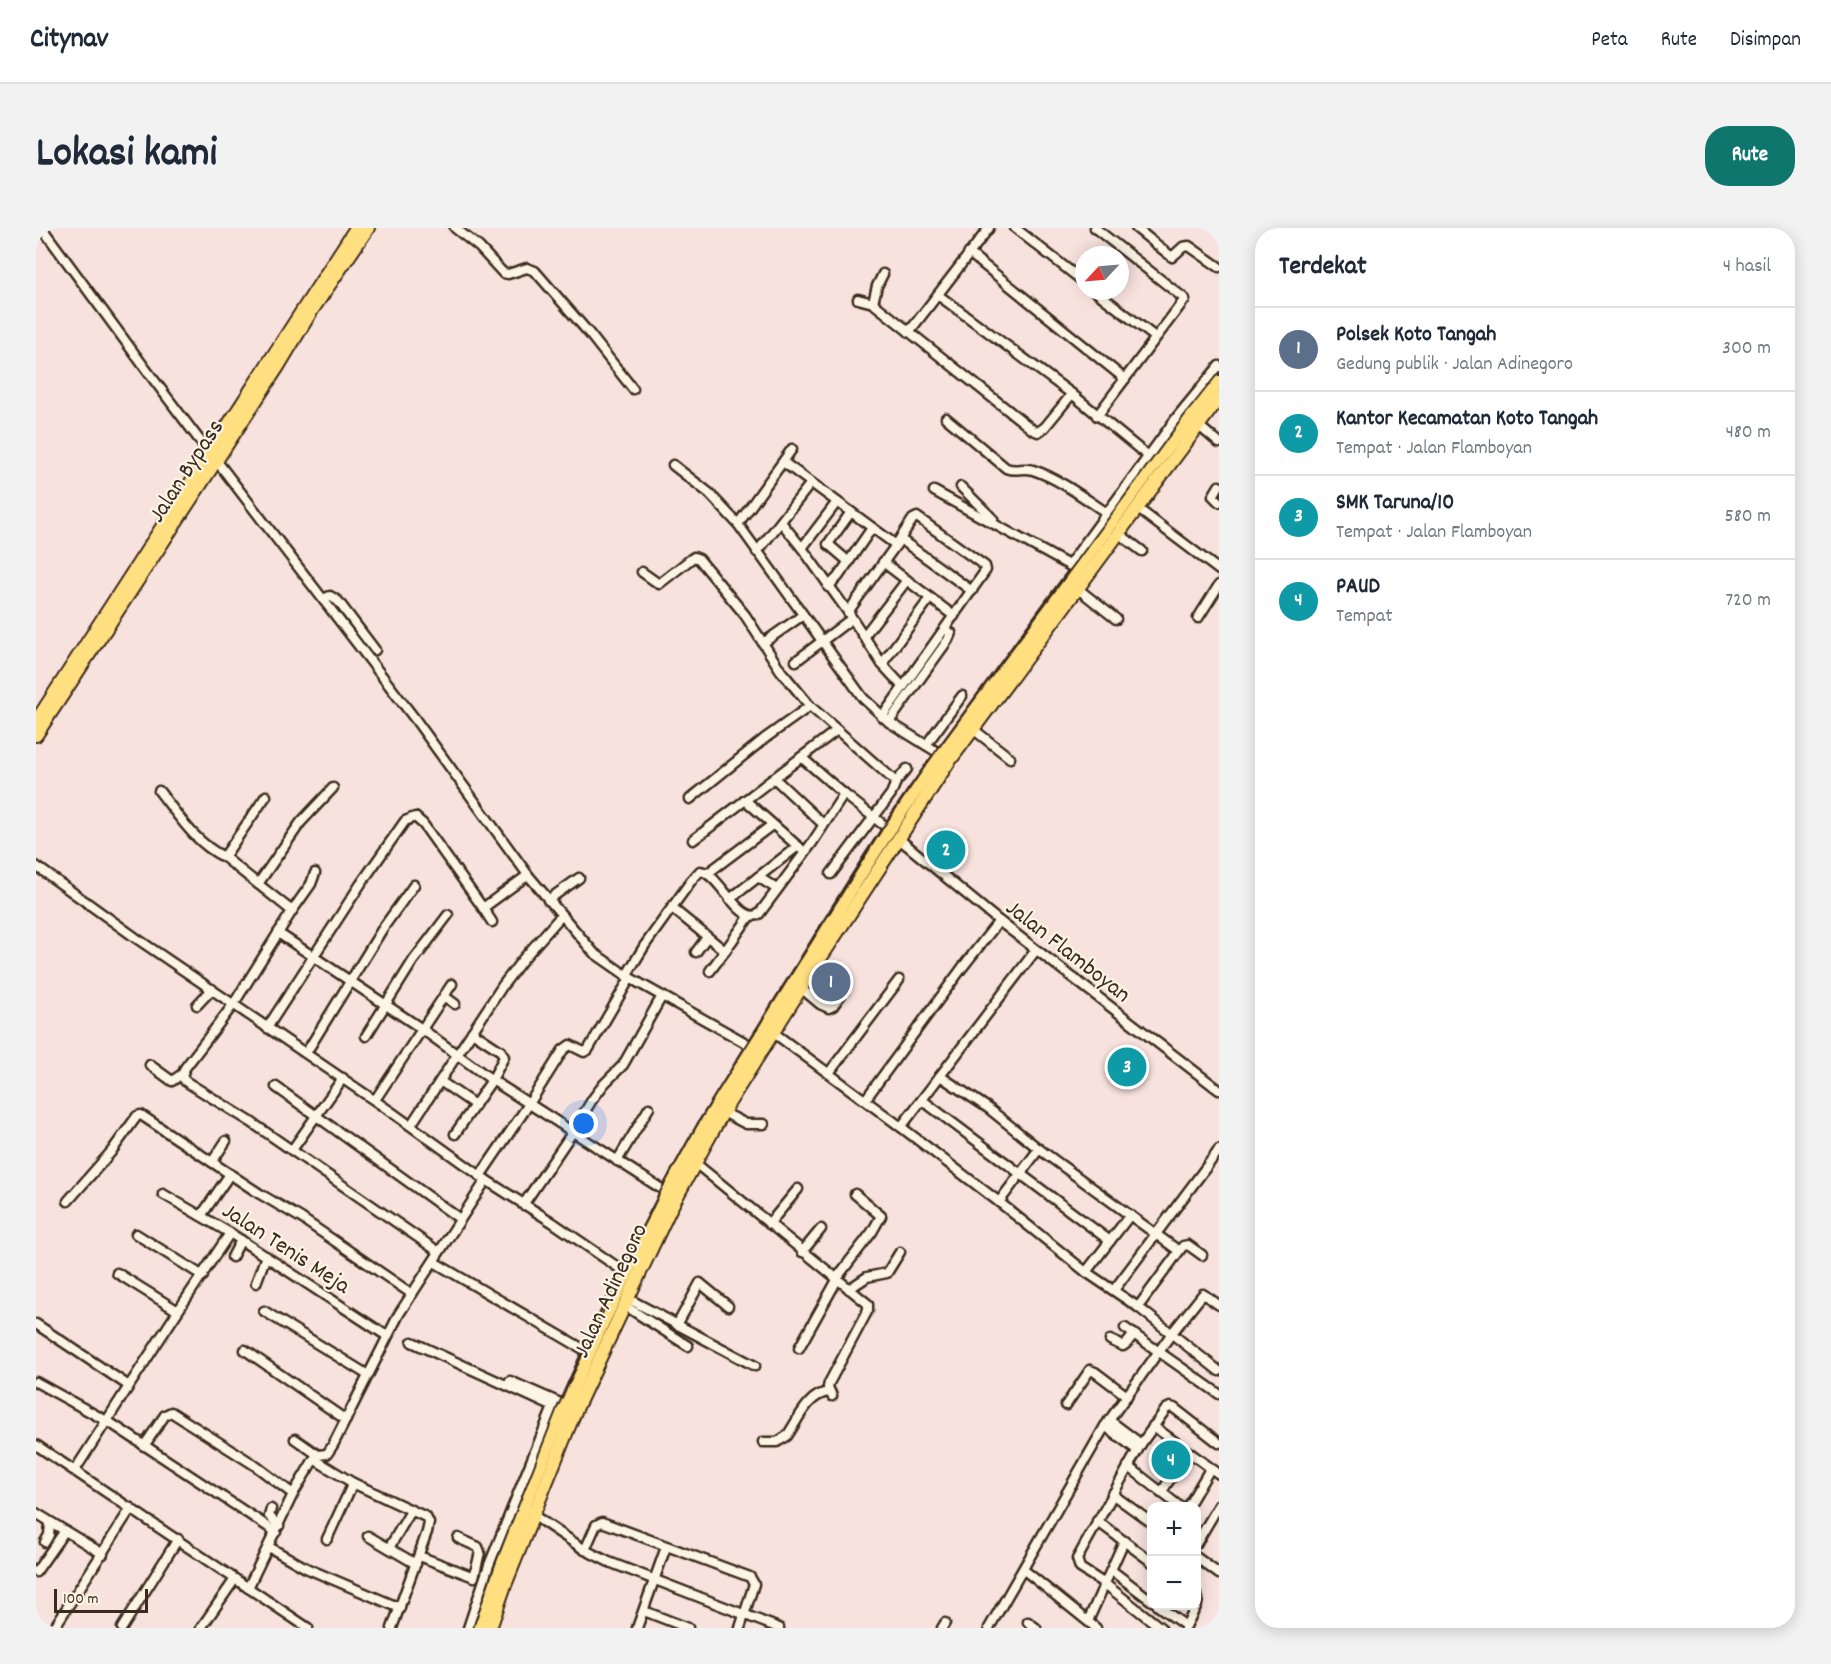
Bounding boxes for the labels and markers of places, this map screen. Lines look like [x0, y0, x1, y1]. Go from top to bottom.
pin: 2 [926, 828, 966, 872]
pin: 1 [812, 960, 850, 1005]
pin: 3 [1108, 1044, 1146, 1090]
pin: 4 [1152, 1438, 1190, 1482]

